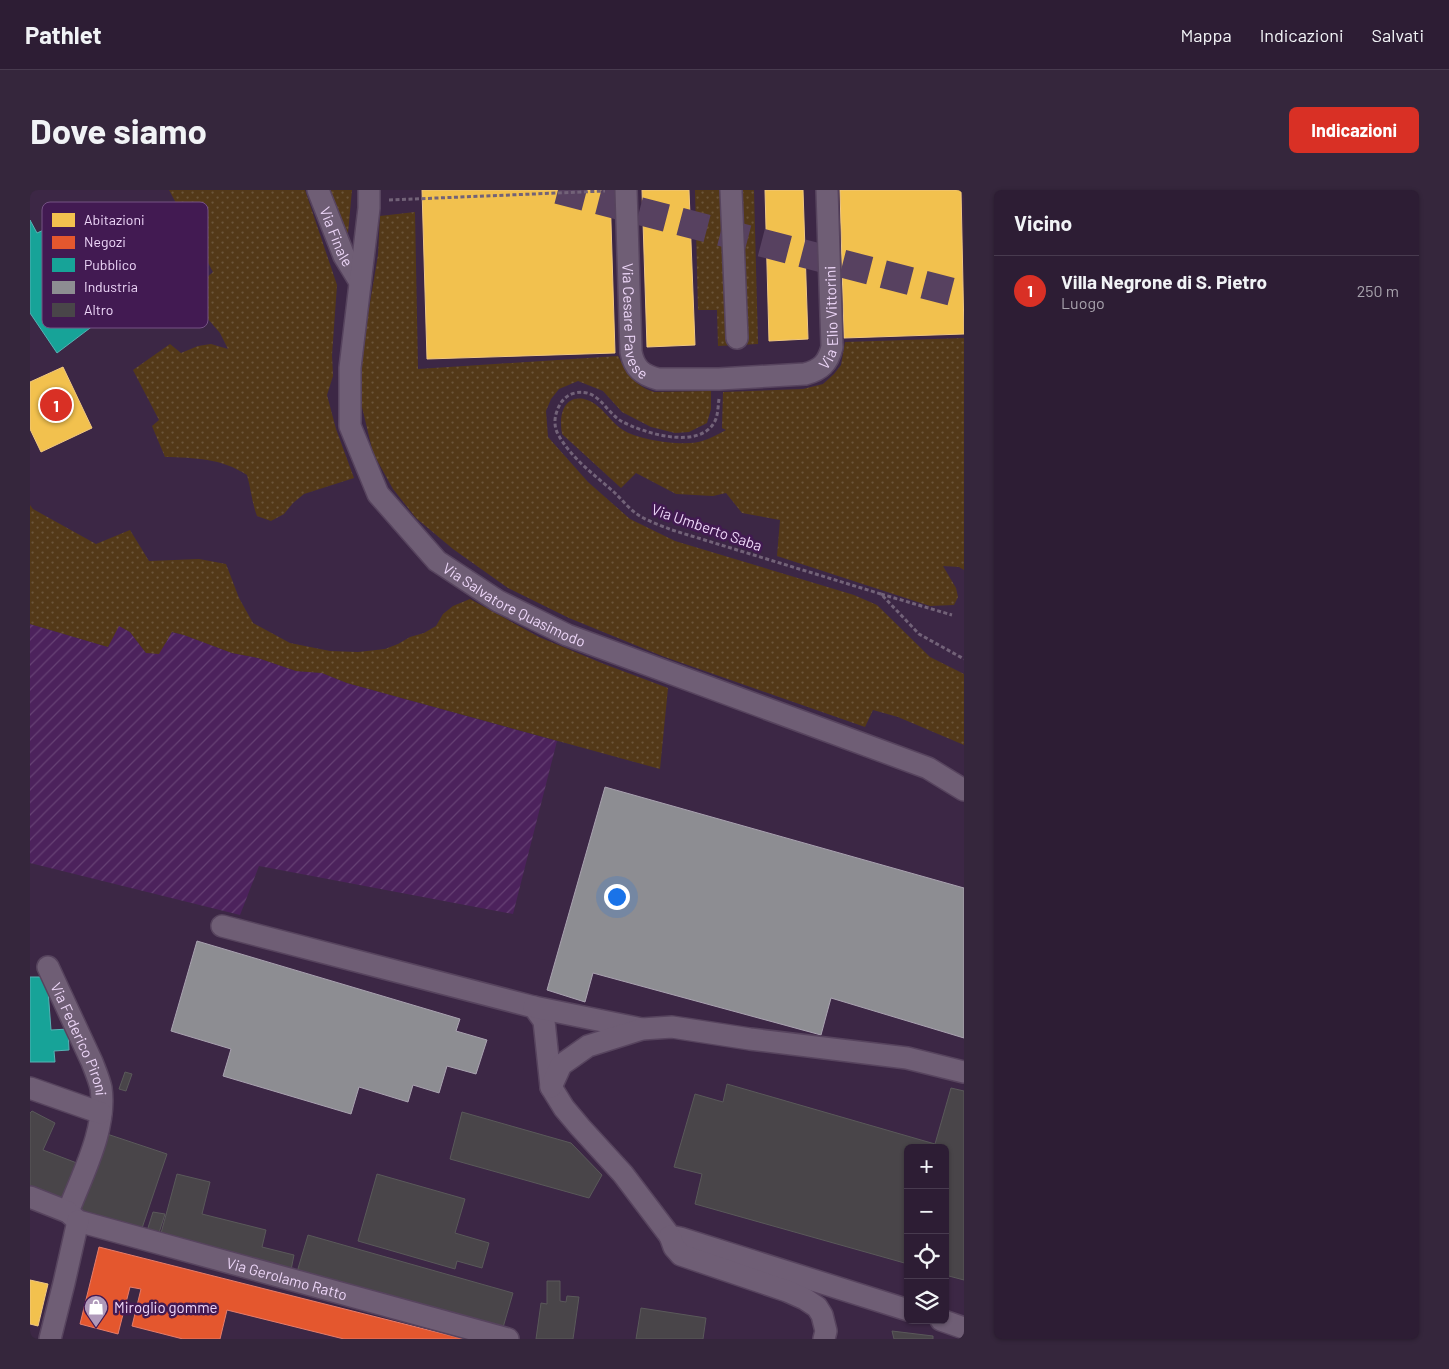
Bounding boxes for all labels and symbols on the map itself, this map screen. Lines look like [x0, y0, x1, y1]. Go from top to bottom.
legend [42, 202, 208, 328]
street label: Via Finale [316, 204, 357, 270]
text: Abitazioni [84, 211, 145, 228]
text: Negozi [84, 233, 126, 250]
text: Pubblico [84, 256, 137, 273]
street label: Via Cesare Pavese [619, 263, 652, 383]
street label: Via Elio Vittorini [815, 266, 841, 373]
text: Industria [84, 278, 138, 295]
text: Altro [84, 301, 113, 318]
pin: 1 [40, 386, 72, 424]
street label: Via Umberto Saba [649, 500, 765, 554]
street label: Via Salvatore Quasimodo [440, 558, 588, 650]
your location [604, 884, 630, 910]
street label: Via Federico Pironi [47, 980, 111, 1096]
street label: Via Gerolamo Ratto [225, 1253, 349, 1303]
shop icon: Miroglio gomme [83, 1294, 109, 1328]
place label: Miroglio gomme [114, 1298, 218, 1316]

